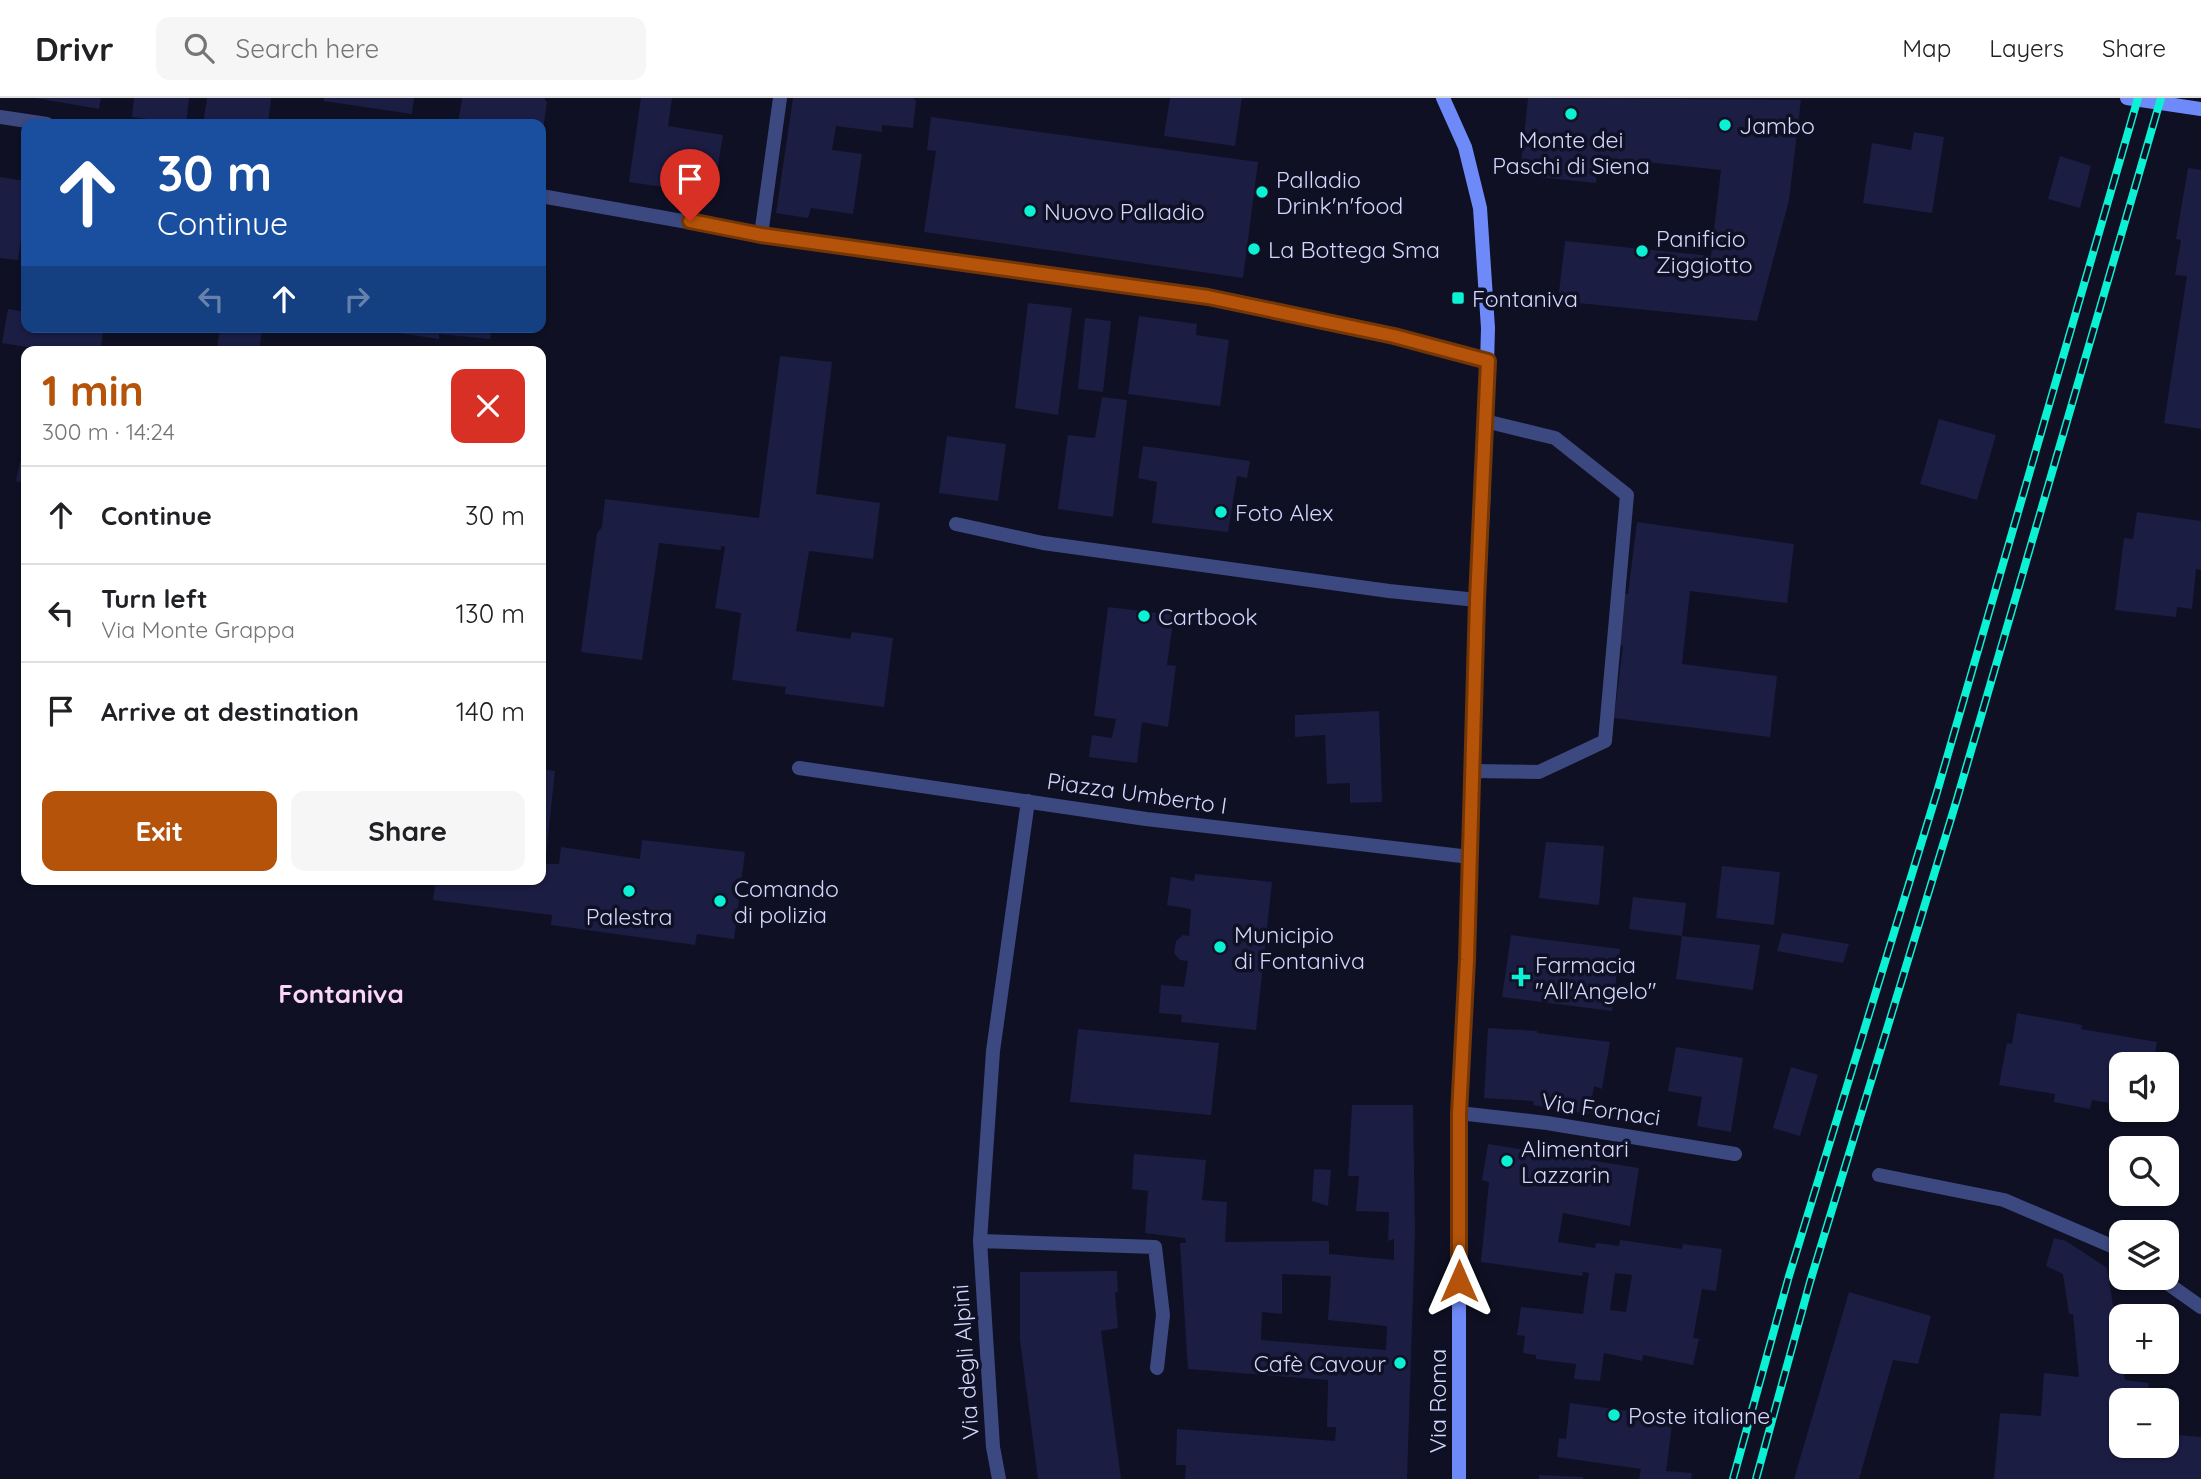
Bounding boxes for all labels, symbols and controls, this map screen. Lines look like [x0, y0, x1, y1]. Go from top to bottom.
search box [156, 17, 646, 80]
text: Drivr [35, 28, 114, 69]
icon: search [180, 29, 218, 67]
text: Search here [236, 32, 379, 65]
text: Map [1902, 33, 1951, 63]
text: Layers [1989, 33, 2064, 63]
text: Share [2102, 33, 2166, 63]
marker: Monte dei Paschi di Siena [1563, 106, 1579, 122]
place label: Jambo [1739, 111, 1815, 140]
marker: Jambo [1717, 117, 1733, 133]
place label: Monte dei Paschi di Siena [1492, 125, 1650, 180]
text: 30 m [157, 142, 272, 203]
icon: ahead [42, 147, 133, 238]
pin [660, 149, 720, 221]
icon: arrive [671, 160, 709, 198]
place label: Palladio Drink'n'food [1276, 165, 1403, 220]
marker: Palladio Drink'n'food [1254, 184, 1270, 200]
place label: Nuovo Palladio [1044, 197, 1205, 226]
text: Continue [157, 203, 288, 243]
marker: Nuovo Palladio [1022, 203, 1038, 219]
place label: Panificio Ziggiotto [1656, 224, 1753, 279]
place label: La Bottega Sma [1268, 235, 1440, 264]
marker: La Bottega Sma [1246, 241, 1262, 257]
marker: Panificio Ziggiotto [1634, 243, 1650, 259]
icon: left [192, 280, 230, 318]
icon: ahead [265, 280, 303, 318]
icon: right [338, 280, 376, 318]
place label: Fontaniva [1472, 284, 1578, 313]
marker: Fontaniva [1450, 290, 1466, 306]
text: 1 min [42, 364, 144, 417]
button: close [451, 369, 525, 443]
text: 300 m · 14:24 [42, 417, 175, 446]
icon: ahead [42, 496, 80, 534]
place label: Foto Alex [1235, 498, 1333, 527]
text: Continue [101, 499, 212, 532]
text: 30 m [465, 499, 525, 532]
marker: Foto Alex [1213, 504, 1229, 520]
text: Turn left [101, 582, 208, 615]
icon: left [42, 594, 80, 632]
text: 130 m [455, 597, 525, 630]
place label: Cartbook [1158, 602, 1258, 631]
marker: Cartbook [1136, 608, 1152, 624]
text: Via Monte Grappa [101, 615, 295, 644]
icon: arrive [42, 692, 80, 730]
text: Arrive at destination [101, 695, 359, 728]
text: 140 m [456, 695, 525, 728]
street label: Piazza Umberto I [1045, 766, 1229, 820]
button: Exit [42, 791, 277, 871]
button: Share [291, 791, 525, 871]
place label: Comando di polizia [734, 874, 839, 929]
marker: Palestra [621, 883, 637, 899]
marker: Comando di polizia [712, 893, 728, 909]
place label: Palestra [586, 902, 672, 931]
place label: Municipio di Fontaniva [1234, 920, 1365, 975]
marker: Municipio di Fontaniva [1212, 939, 1228, 955]
place label: Farmacia "All'Angelo" [1535, 950, 1657, 1005]
marker: Farmacia "All'Angelo" [1513, 969, 1529, 985]
district label: Fontaniva [278, 977, 404, 1010]
map controls [2109, 1052, 2179, 1458]
button: sound [2109, 1052, 2179, 1122]
street label: Via Fornaci [1540, 1086, 1662, 1132]
place label: Alimentari Lazzarin [1521, 1134, 1629, 1189]
button: search [2109, 1136, 2179, 1206]
marker: Alimentari Lazzarin [1499, 1153, 1515, 1169]
button: layers [2109, 1220, 2179, 1290]
position arrow [1422, 1244, 1496, 1318]
street label: Via degli Alpini [945, 1284, 985, 1440]
button: + [2109, 1304, 2179, 1374]
place label: Cafè Cavour [1254, 1349, 1386, 1378]
street label: Via Roma [1423, 1349, 1452, 1453]
marker: Cafè Cavour [1392, 1355, 1408, 1371]
button: − [2109, 1388, 2179, 1458]
place label: Poste italiane [1628, 1401, 1770, 1430]
marker: Poste italiane [1606, 1407, 1622, 1423]

